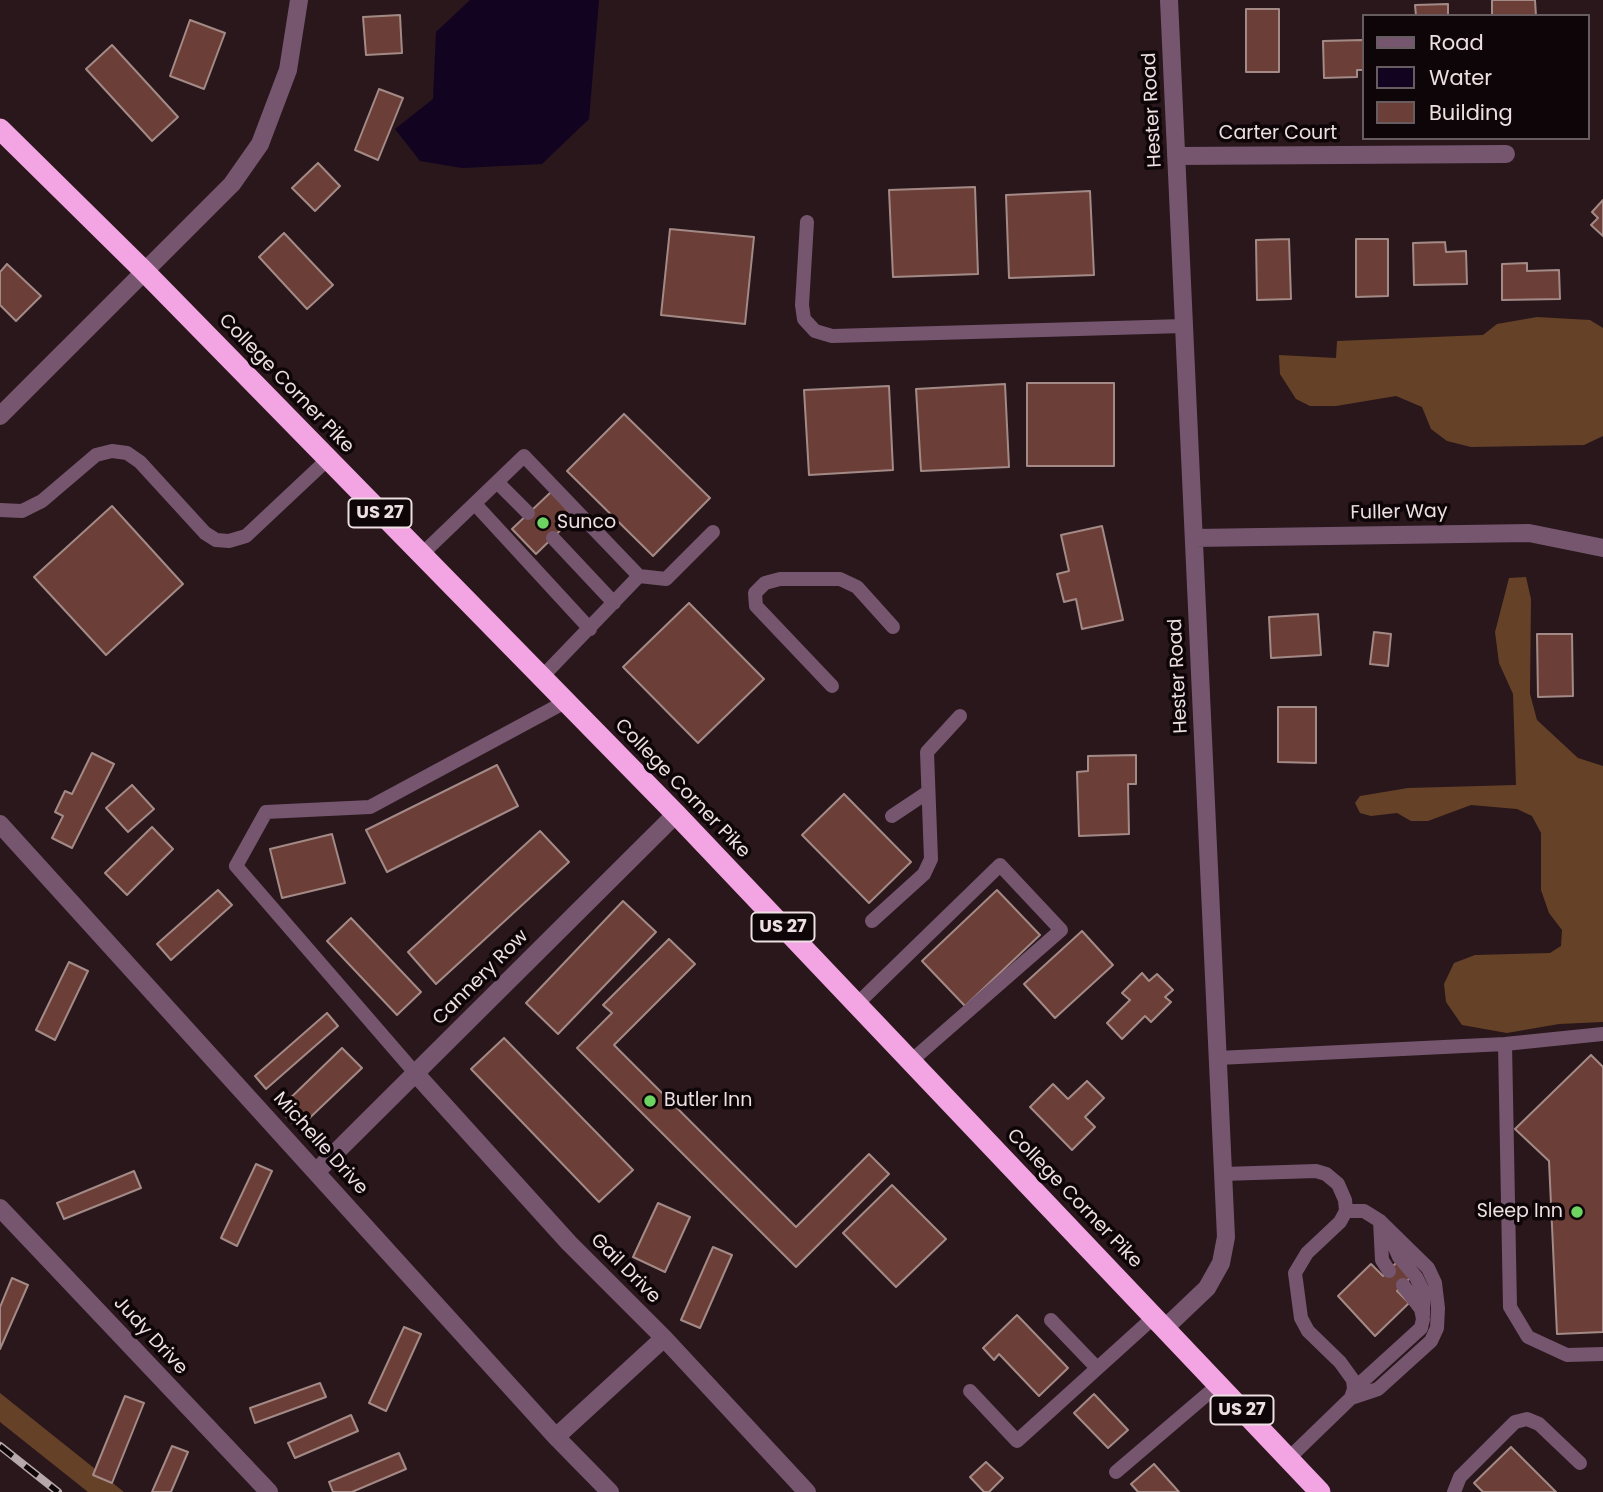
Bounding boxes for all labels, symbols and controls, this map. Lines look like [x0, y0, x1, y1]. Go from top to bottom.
legend [1362, 14, 1589, 140]
text: Road [1429, 28, 1484, 57]
street label: Hester Road [1139, 52, 1167, 168]
text: Water [1429, 63, 1492, 92]
text: Building [1429, 98, 1513, 127]
street label: Carter Court [1219, 123, 1337, 145]
street label: College Corner Pike [214, 310, 358, 458]
road number: US 27 [348, 499, 412, 528]
street label: Fuller Way [1350, 501, 1448, 525]
place label: Sunco [557, 512, 616, 534]
marker: Sunco [535, 515, 551, 531]
street label: Hester Road [1165, 618, 1193, 734]
street label: College Corner Pike [610, 715, 754, 863]
road number: US 27 [752, 912, 814, 942]
street label: Cannery Row [428, 925, 534, 1031]
street label: Michelle Drive [268, 1088, 372, 1200]
place label: Butler Inn [664, 1090, 752, 1112]
marker: Butler Inn [642, 1093, 658, 1109]
street label: College Corner Pike [1002, 1125, 1146, 1273]
place label: Sleep Inn [1477, 1201, 1563, 1223]
marker: Sleep Inn [1569, 1204, 1585, 1220]
street label: Gail Drive [585, 1229, 665, 1309]
street label: Judy Drive [108, 1292, 192, 1380]
road number: US 27 [1210, 1395, 1274, 1424]

